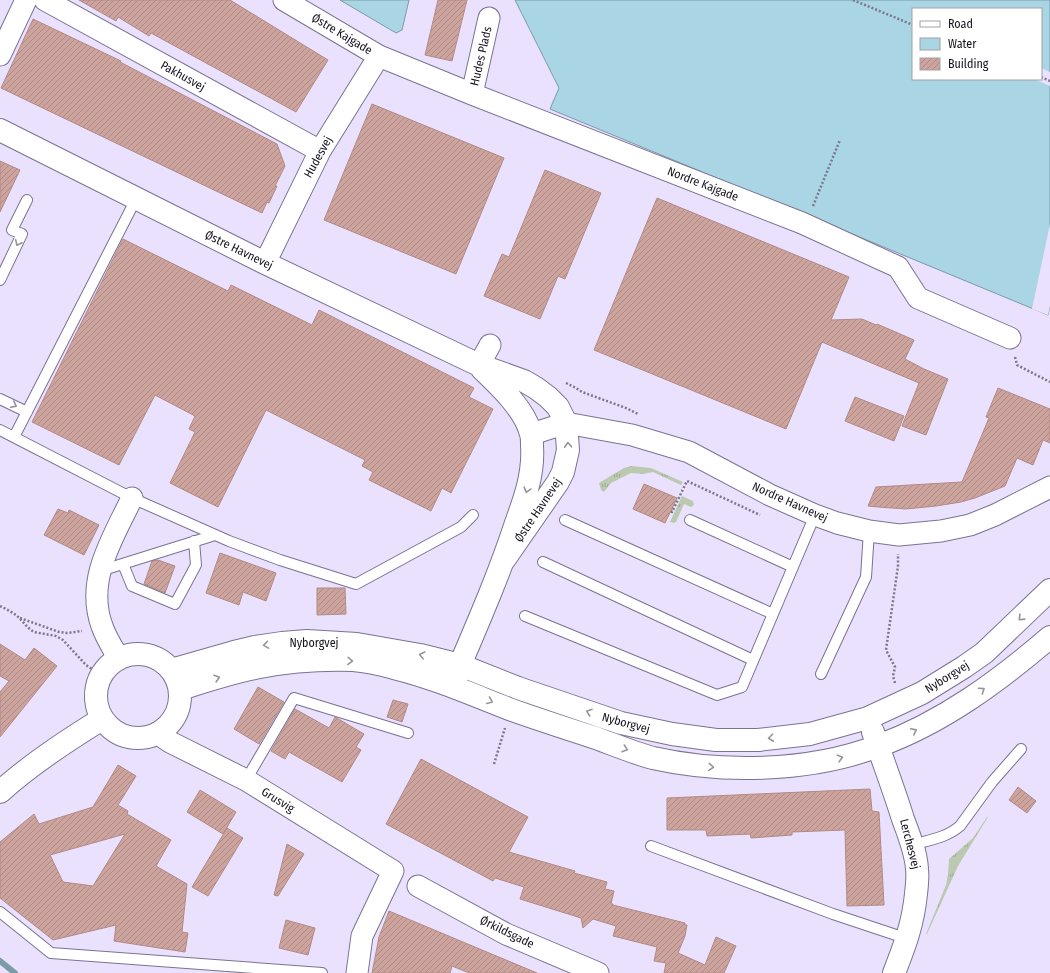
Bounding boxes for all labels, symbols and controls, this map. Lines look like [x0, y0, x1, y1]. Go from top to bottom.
legend [912, 8, 1042, 80]
street label: Østre Kajgade [309, 11, 375, 58]
text: Road [948, 17, 973, 31]
street label: Hudes Plads [467, 25, 495, 87]
text: Water [948, 37, 977, 51]
text: Building [948, 57, 989, 71]
street label: Pakhusvej [158, 58, 208, 94]
street label: Hudesvej [301, 134, 335, 180]
street label: Nordre Kajgade [665, 164, 741, 204]
street label: Østre Havnevej [203, 227, 275, 273]
one-way arrow [15, 239, 23, 246]
one-way arrow [9, 401, 17, 408]
one-way arrow [563, 442, 572, 448]
street label: Østre Havnevej [512, 475, 564, 545]
street label: Nordre Havnevej [750, 479, 830, 525]
one-way arrow [523, 487, 531, 493]
one-way arrow [1018, 613, 1026, 621]
street label: Nyborgvej [289, 636, 339, 650]
one-way arrow [263, 640, 269, 649]
one-way arrow [419, 652, 426, 660]
one-way arrow [347, 656, 353, 665]
street label: Nyborgvej [922, 658, 972, 696]
one-way arrow [213, 674, 220, 683]
one-way arrow [978, 687, 985, 695]
one-way arrow [486, 696, 493, 704]
one-way arrow [585, 708, 592, 716]
street label: Nyborgvej [600, 710, 652, 736]
one-way arrow [909, 728, 917, 735]
one-way arrow [768, 734, 774, 743]
one-way arrow [622, 744, 629, 752]
one-way arrow [837, 754, 843, 762]
one-way arrow [708, 762, 714, 771]
street label: Grusvig [259, 784, 297, 816]
street label: Lerchesvej [897, 817, 923, 871]
street label: Ørkildsgade [478, 913, 536, 951]

